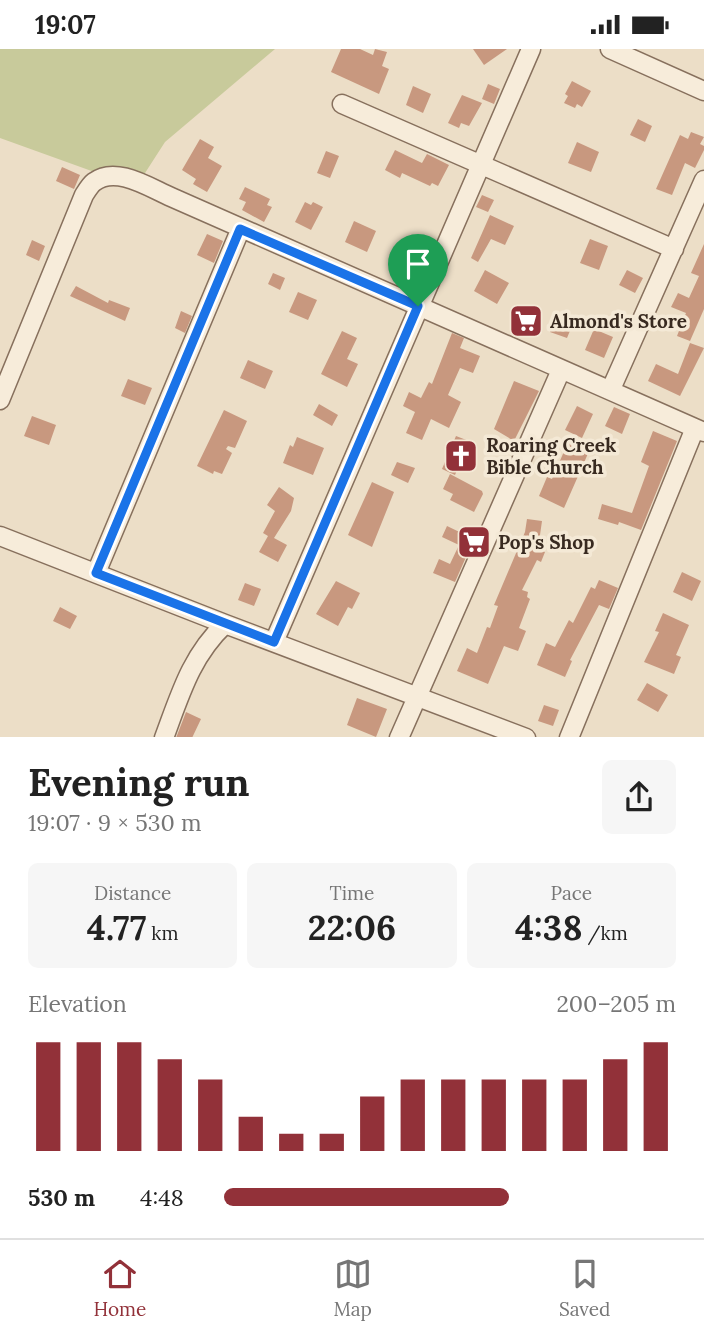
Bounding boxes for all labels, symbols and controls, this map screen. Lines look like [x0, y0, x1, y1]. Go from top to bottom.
text: 19:07 [35, 8, 96, 41]
pin [388, 234, 448, 306]
icon: arrive [399, 245, 437, 283]
supermarket icon: Almond's Store [507, 302, 545, 340]
place label: Almond's Store [550, 309, 687, 333]
place label: Roaring Creek Bible Church [486, 433, 616, 479]
church icon: Roaring Creek Bible Church [442, 437, 480, 475]
supermarket icon: Pop's Shop [455, 523, 493, 561]
place label: Pop's Shop [498, 530, 594, 554]
text: Evening run [28, 758, 250, 806]
button: share [602, 760, 676, 834]
text: 19:07 · 9 × 530 m [28, 808, 201, 837]
text: Distance [94, 881, 171, 905]
text: Time [330, 881, 374, 905]
text: Pace [551, 881, 592, 905]
text: 4.77 [87, 905, 146, 950]
text: 22:06 [308, 905, 396, 950]
text: 4:38 [515, 905, 582, 950]
text: km [146, 921, 179, 945]
text: /km [582, 921, 628, 945]
text: Elevation [28, 989, 127, 1018]
text: 200–205 m [556, 989, 676, 1018]
text: 530 m [28, 1183, 95, 1212]
text: 4:48 [140, 1183, 184, 1212]
tab: Home [94, 1255, 146, 1321]
tab: Map [333, 1255, 372, 1321]
tab: Saved [559, 1255, 610, 1321]

